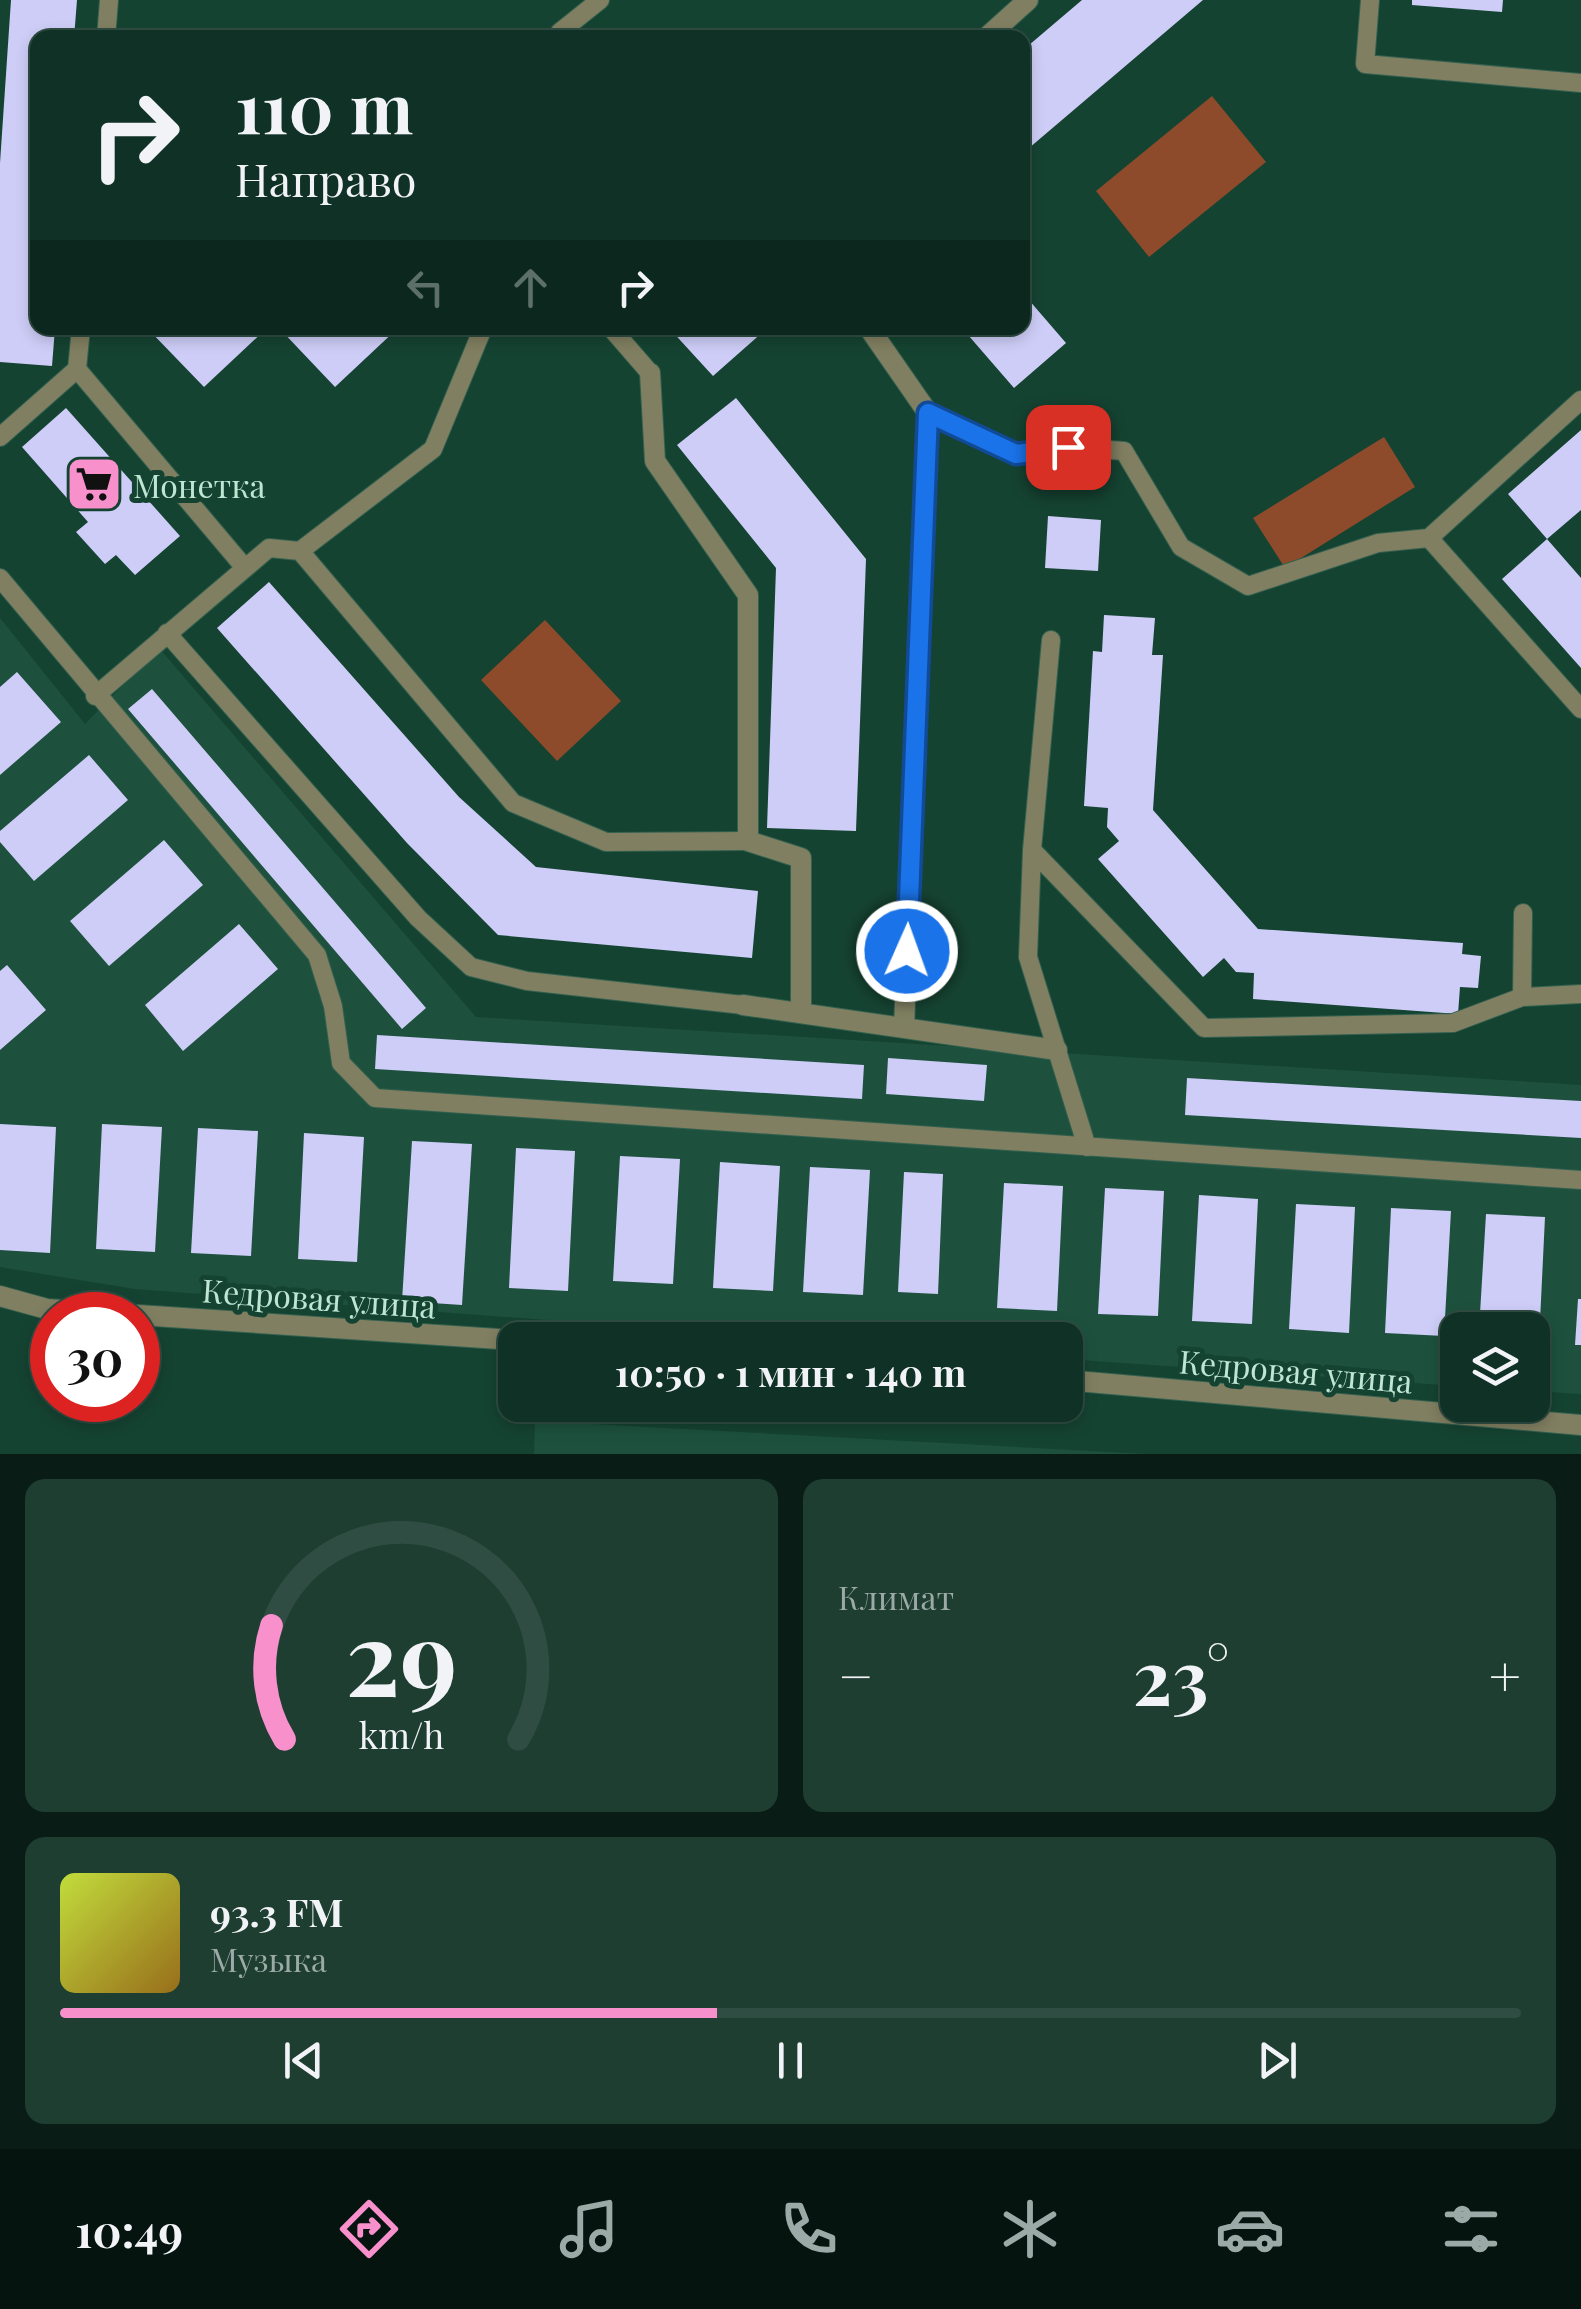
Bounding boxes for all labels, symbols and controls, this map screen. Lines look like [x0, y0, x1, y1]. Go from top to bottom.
text: 110 m [235, 58, 413, 152]
icon: right [70, 70, 200, 200]
text: Направо [235, 148, 417, 208]
icon: left [398, 260, 453, 315]
icon: ahead [503, 260, 558, 315]
icon: right [608, 260, 663, 315]
pin [1026, 405, 1111, 490]
icon: arrive [1041, 420, 1096, 475]
supermarket icon: Монетка [64, 454, 124, 514]
place label: Монетка [133, 463, 266, 506]
position arrow [855, 899, 959, 1003]
street label: Кедровая улица [201, 1267, 437, 1327]
speed limit sign: 30 [30, 1292, 160, 1422]
map controls [1440, 1312, 1550, 1422]
button: layers [1440, 1312, 1550, 1422]
street label: Кедровая улица [1177, 1338, 1415, 1402]
text: 10:50 · 1 мин · 140 m [615, 1346, 966, 1397]
text: Климат [838, 1575, 954, 1618]
text: 29 [346, 1584, 457, 1723]
text: 23° [1133, 1624, 1230, 1724]
text: − [838, 1637, 874, 1711]
text: + [1489, 1637, 1521, 1711]
text: km/h [359, 1710, 444, 1758]
text: 93.3 FM [210, 1886, 344, 1937]
text: Музыка [210, 1937, 327, 1980]
icon: previous [276, 2033, 331, 2088]
icon: pause [763, 2033, 818, 2088]
icon: next [1250, 2033, 1305, 2088]
icon: directions [334, 2194, 404, 2264]
icon: music [554, 2194, 624, 2264]
icon: phone [774, 2194, 844, 2264]
icon: climate [995, 2194, 1065, 2264]
icon: car [1215, 2194, 1285, 2264]
icon: filters [1436, 2194, 1506, 2264]
text: 10:49 [75, 2199, 183, 2259]

